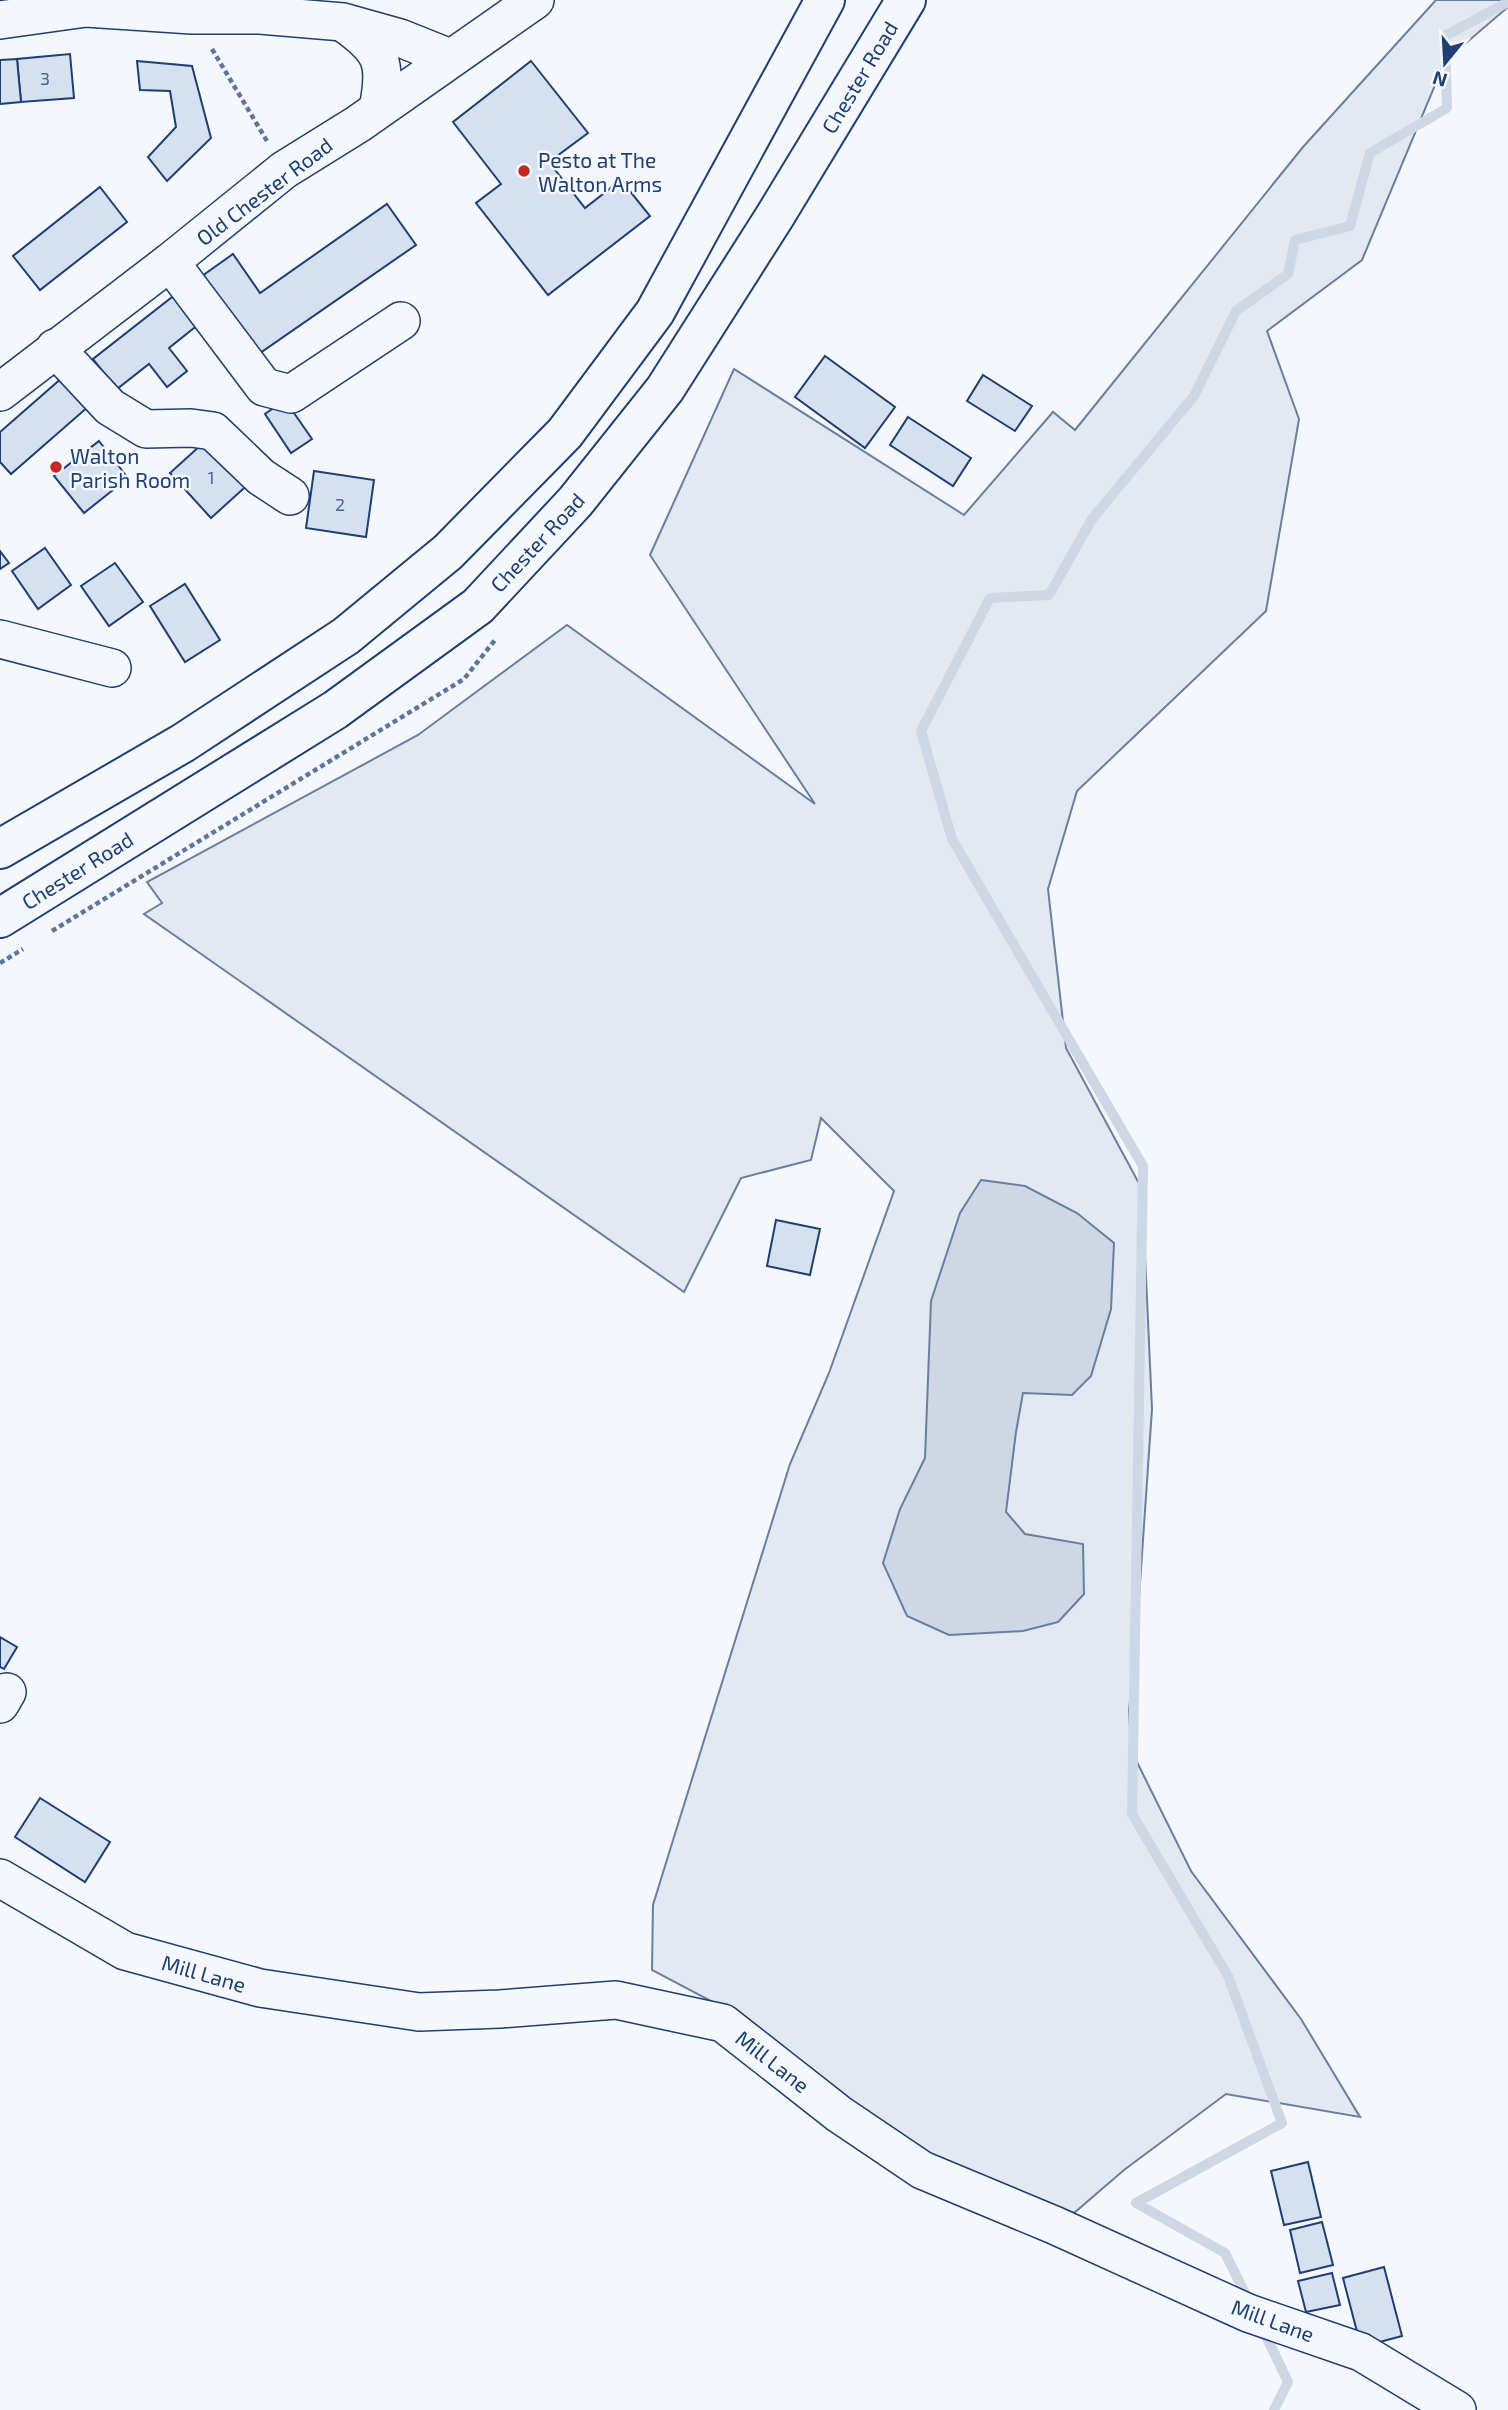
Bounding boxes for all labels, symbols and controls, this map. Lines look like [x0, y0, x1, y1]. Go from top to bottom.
street label: Chester Road [816, 16, 902, 138]
north arrow [1410, 28, 1480, 98]
house number: 3 [40, 67, 50, 89]
text: N [1430, 67, 1450, 93]
street label: Old Chester Road [191, 132, 337, 250]
place label: Pesto at The Walton Arms [538, 147, 662, 196]
marker: Pesto at The Walton Arms [516, 163, 532, 179]
place label: Walton Parish Room [70, 443, 190, 492]
marker: Walton Parish Room [48, 459, 64, 475]
house number: 1 [207, 466, 215, 488]
street label: Chester Road [485, 487, 589, 597]
house number: 2 [335, 493, 345, 515]
street label: Chester Road [17, 826, 137, 914]
street label: Mill Lane [159, 1949, 249, 1997]
street label: Mill Lane [731, 2025, 815, 2097]
street label: Mill Lane [1228, 2294, 1318, 2346]

